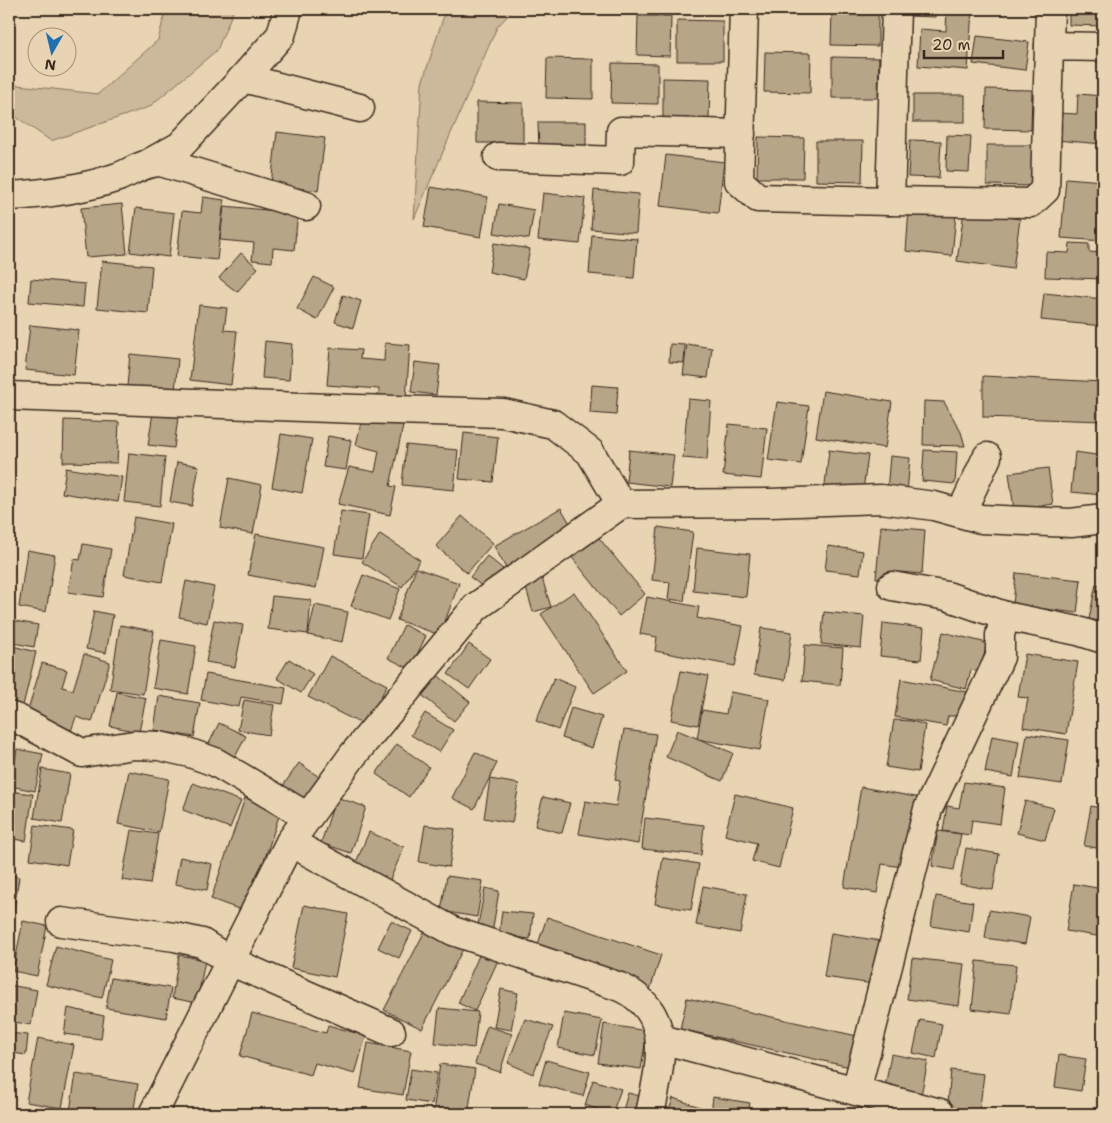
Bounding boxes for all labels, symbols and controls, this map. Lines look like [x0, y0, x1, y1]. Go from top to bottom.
north arrow [28, 28, 78, 78]
scale bar [924, 28, 1003, 60]
text: 20 m [932, 35, 971, 55]
text: N [43, 55, 57, 75]

